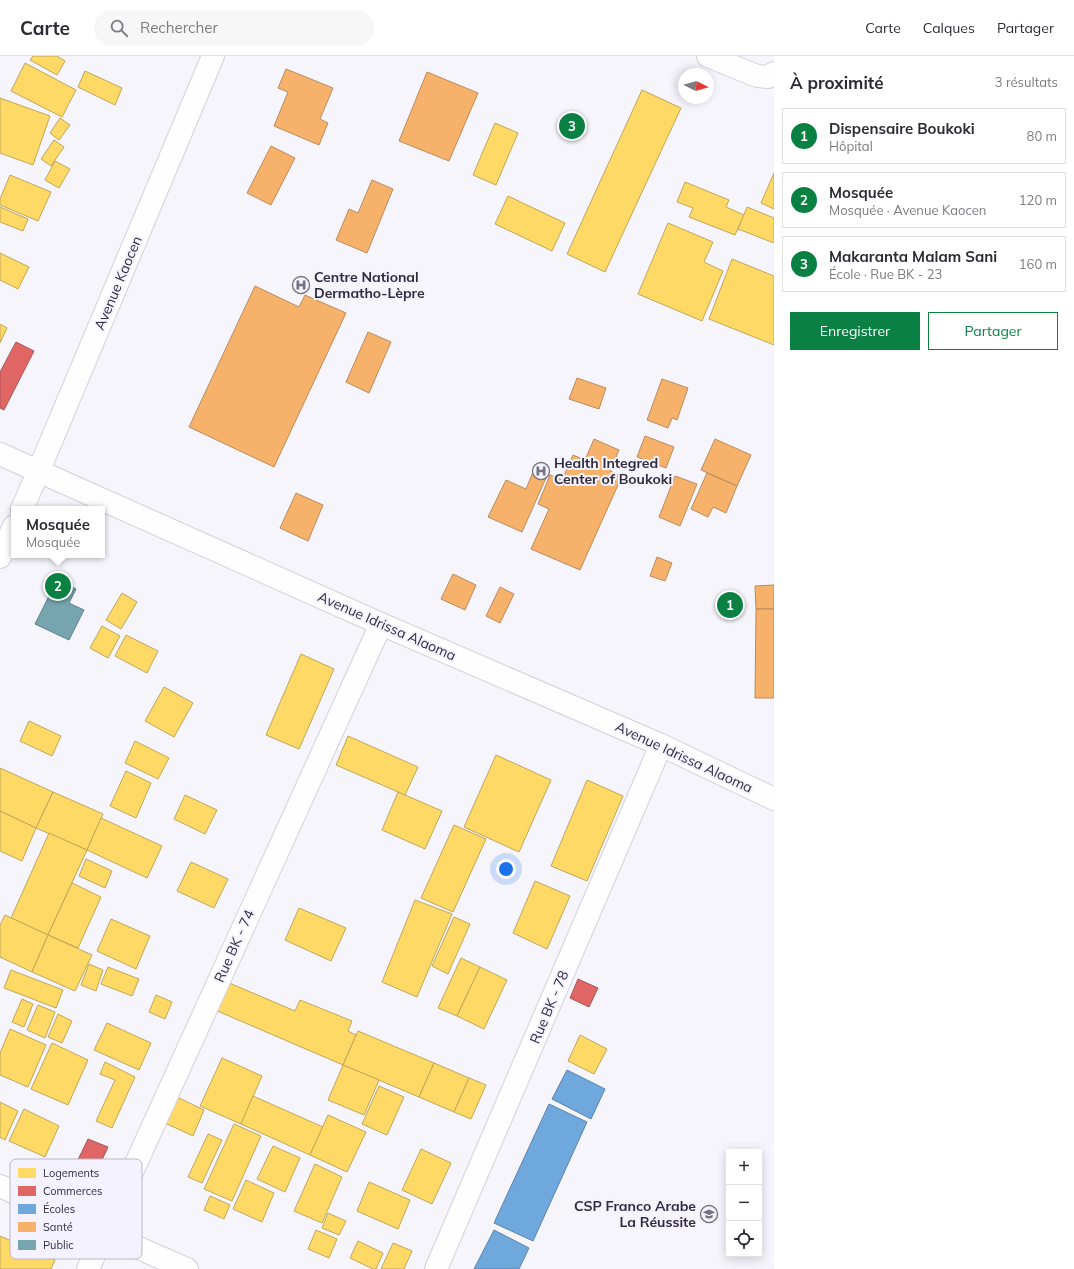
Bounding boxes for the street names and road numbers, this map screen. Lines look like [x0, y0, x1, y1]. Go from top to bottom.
street label: Avenue Kaocen [90, 233, 146, 333]
street label: Avenue Idrissa Alaoma [315, 587, 459, 665]
street label: Avenue Idrissa Alaoma [612, 717, 756, 797]
street label: Rue BK - 74 [210, 906, 258, 985]
street label: Rue BK - 78 [526, 968, 572, 1046]

